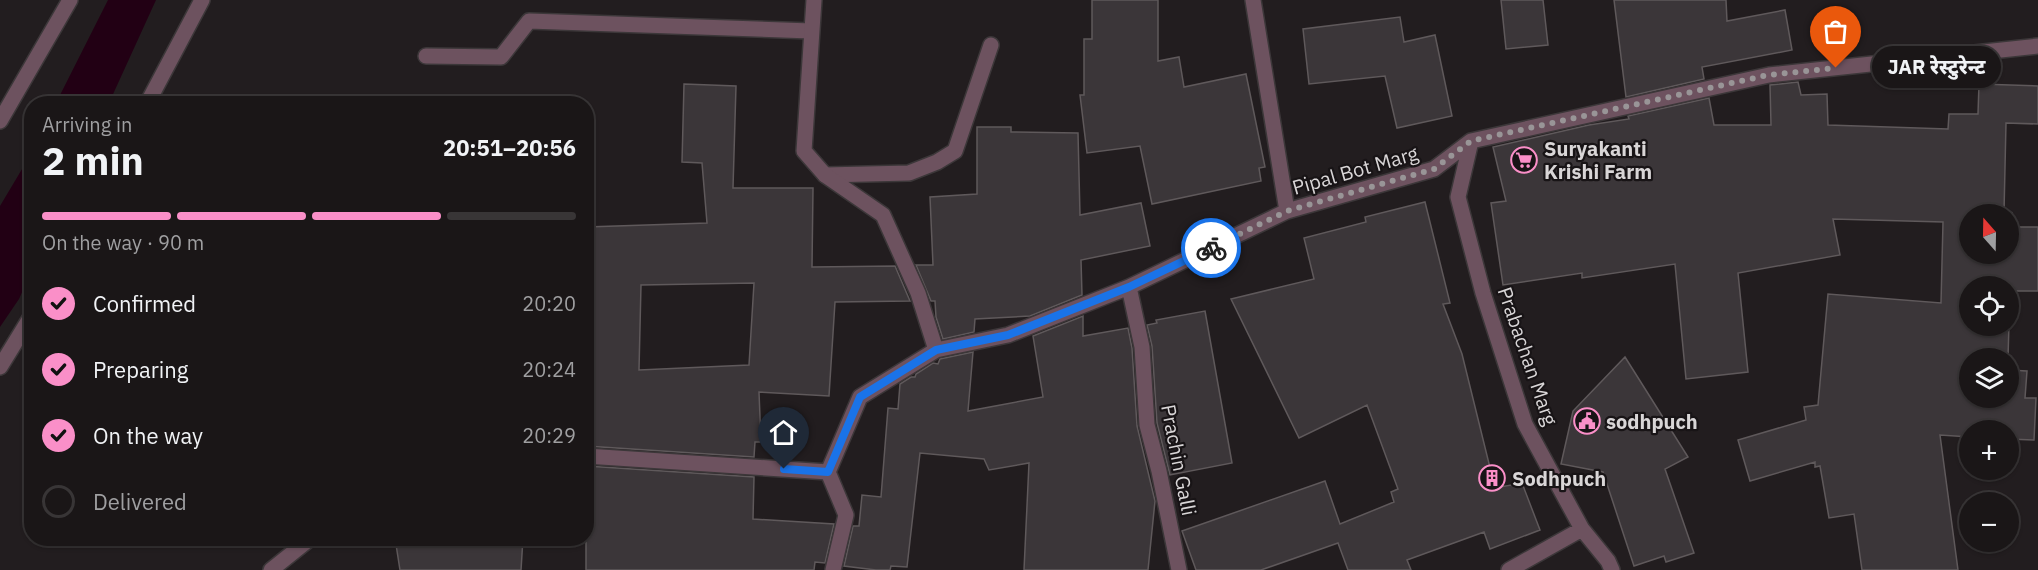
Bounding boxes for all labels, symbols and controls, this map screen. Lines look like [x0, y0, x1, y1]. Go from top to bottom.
pin [1810, 6, 1861, 68]
icon: bag [1819, 15, 1852, 48]
callout: JAR रेस्टुरेन्ट [1872, 47, 2001, 89]
text: JAR रेस्टुरेन्ट [1887, 53, 1986, 80]
text: Arriving in [42, 111, 132, 138]
text: 20:51–20:56 [443, 133, 576, 162]
text: 2 min [42, 135, 144, 186]
place label: Suryakanti Krishi Farm [1544, 135, 1652, 185]
street label: Pipal Bot Marg [1289, 139, 1422, 201]
supermarket icon: Suryakanti Krishi Farm [1509, 145, 1539, 175]
north arrow [1959, 204, 2019, 264]
map controls [1959, 204, 2019, 552]
courier [1181, 218, 1241, 278]
text: On the way · 90 m [42, 229, 204, 256]
icon: bike [1195, 232, 1228, 265]
button: locate [1959, 276, 2019, 336]
street label: Prabachan Marg [1492, 283, 1564, 429]
icon: check [42, 287, 75, 320]
text: Confirmed [93, 289, 196, 318]
text: 20:20 [522, 290, 576, 317]
button: layers [1959, 348, 2019, 408]
icon: check [42, 353, 75, 386]
text: Preparing [93, 355, 188, 384]
text: 20:24 [522, 356, 576, 383]
street label: Prachin Galli [1155, 402, 1203, 518]
public building icon: sodhpuch [1572, 406, 1602, 436]
pin [758, 407, 809, 469]
place label: sodhpuch [1606, 408, 1698, 435]
icon: home [767, 416, 800, 449]
icon: check [42, 419, 75, 452]
button: + [1959, 420, 2019, 480]
text: On the way [93, 421, 203, 450]
text: 20:29 [522, 422, 576, 449]
building icon: Sodhpuch [1477, 463, 1507, 493]
place label: Sodhpuch [1512, 465, 1606, 492]
text: Delivered [93, 487, 187, 516]
button: − [1959, 492, 2019, 552]

